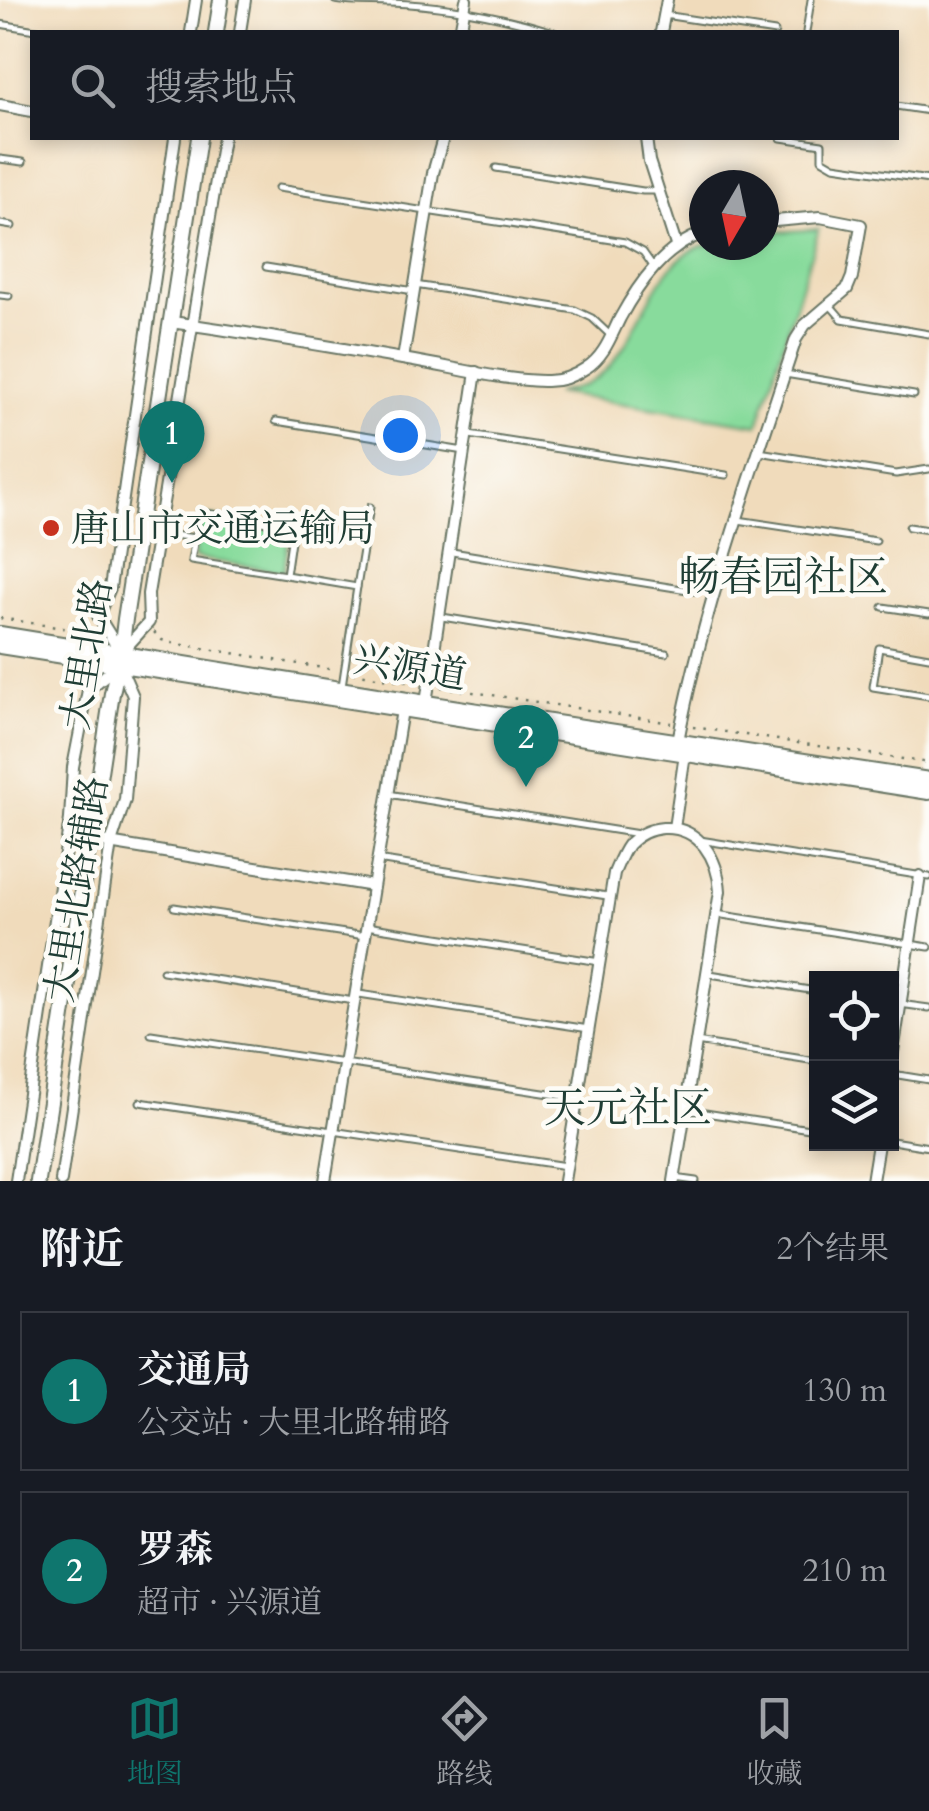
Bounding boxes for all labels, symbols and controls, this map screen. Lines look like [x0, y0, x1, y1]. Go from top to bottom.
search box [30, 30, 899, 140]
icon: search [65, 58, 120, 113]
text: 搜索地点 [145, 62, 297, 114]
north arrow [689, 170, 779, 260]
pin: 1 [140, 400, 204, 483]
your location [375, 410, 426, 461]
place label: 唐山市交通运输局 [71, 503, 375, 555]
marker: 唐山市交通运输局 [40, 517, 62, 539]
district label: 畅春园社区 [678, 549, 888, 606]
street label: 大里北路 [49, 575, 125, 733]
street label: 兴源道 [349, 633, 470, 703]
pin: 2 [494, 704, 558, 787]
street label: 大里北路辅路 [33, 772, 121, 1006]
map controls [809, 971, 899, 1151]
button: locate [809, 971, 899, 1061]
button: layers [809, 1061, 899, 1151]
district label: 天元社区 [544, 1080, 712, 1137]
text: 附近 [40, 1221, 124, 1278]
text: 2个结果 [777, 1227, 889, 1271]
text: 交通局 [137, 1344, 251, 1396]
text: 1 [66, 1369, 83, 1413]
text: 130 m [802, 1369, 887, 1413]
text: 公交站 · 大里北路辅路 [137, 1401, 450, 1445]
text: 罗森 [137, 1524, 213, 1576]
text: 2 [66, 1549, 83, 1593]
text: 210 m [802, 1549, 887, 1593]
text: 超市 · 兴源道 [137, 1581, 322, 1625]
tab: 地图 [127, 1691, 183, 1793]
tab: 路线 [436, 1691, 492, 1793]
tab: 收藏 [746, 1691, 802, 1793]

